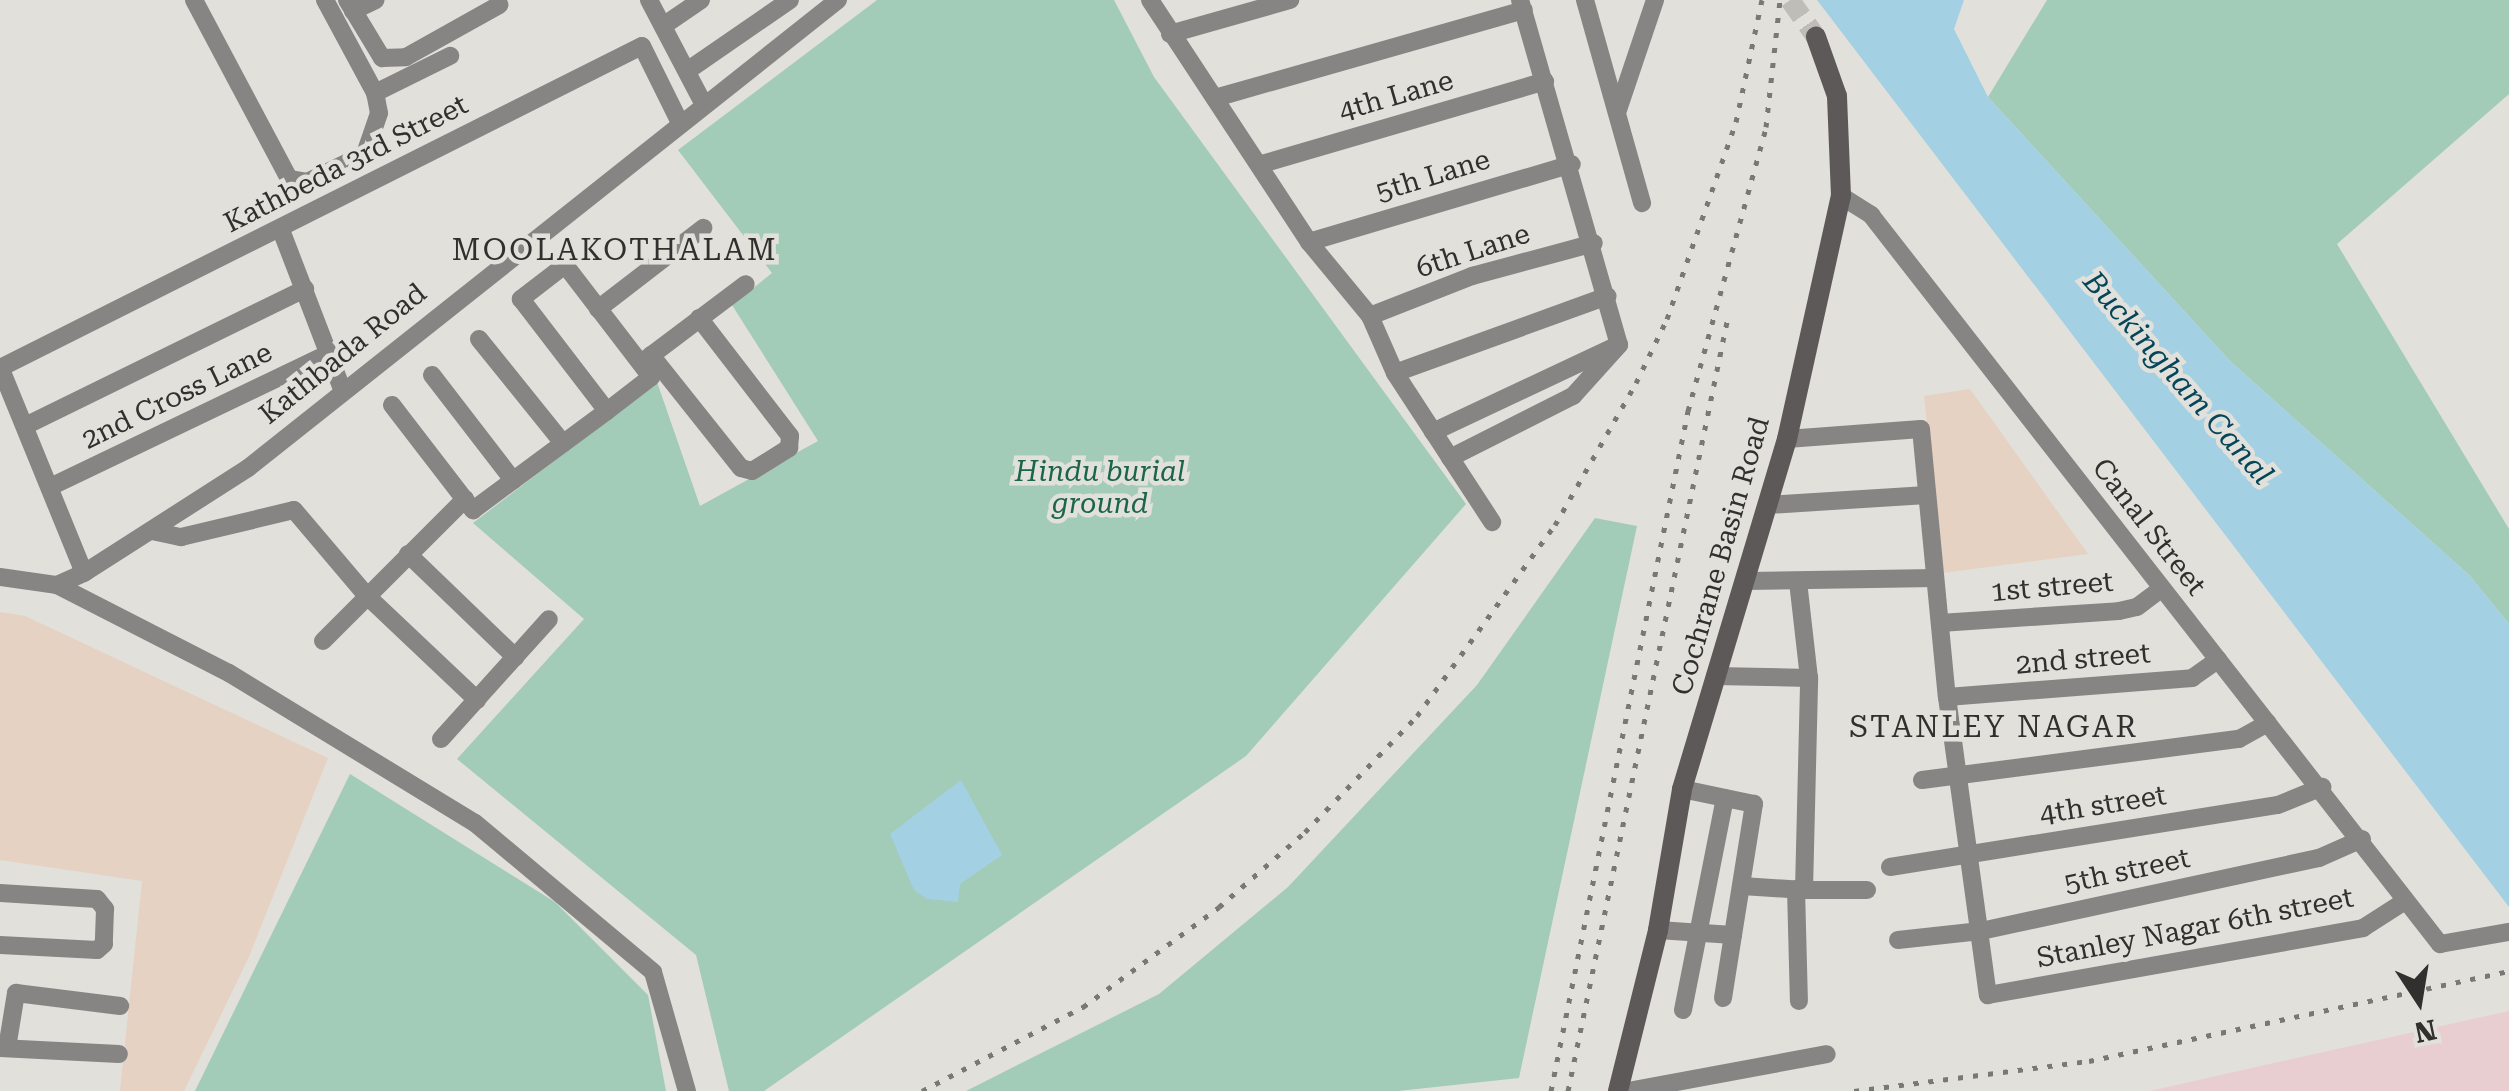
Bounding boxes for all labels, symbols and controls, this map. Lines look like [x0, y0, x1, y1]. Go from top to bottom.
street label: 4th Lane [1335, 64, 1457, 128]
street label: Kathbeda 3rd Street [219, 88, 473, 240]
street label: 5th Lane [1372, 143, 1494, 209]
street label: 6th Lane [1412, 217, 1534, 285]
district label: MOOLAKOTHALAM [452, 232, 778, 268]
water label: Buckingham Canal [2076, 264, 2280, 492]
street label: Kathbada Road [253, 277, 433, 431]
street label: 2nd Cross Lane [77, 335, 277, 457]
street label: Cochrane Basin Road [1665, 413, 1777, 699]
street label: Canal Street [2085, 452, 2213, 602]
park label: Hindu burial ground [1015, 455, 1185, 521]
street label: 1st street [1989, 565, 2115, 609]
street label: 2nd street [2014, 636, 2152, 682]
district label: STANLEY NAGAR [1849, 709, 2139, 745]
street label: 4th street [2037, 778, 2169, 832]
street label: 5th street [2061, 841, 2193, 901]
street label: Stanley Nagar 6th street [2034, 881, 2356, 975]
north arrow [2369, 951, 2469, 1051]
text: N [2411, 1012, 2439, 1049]

